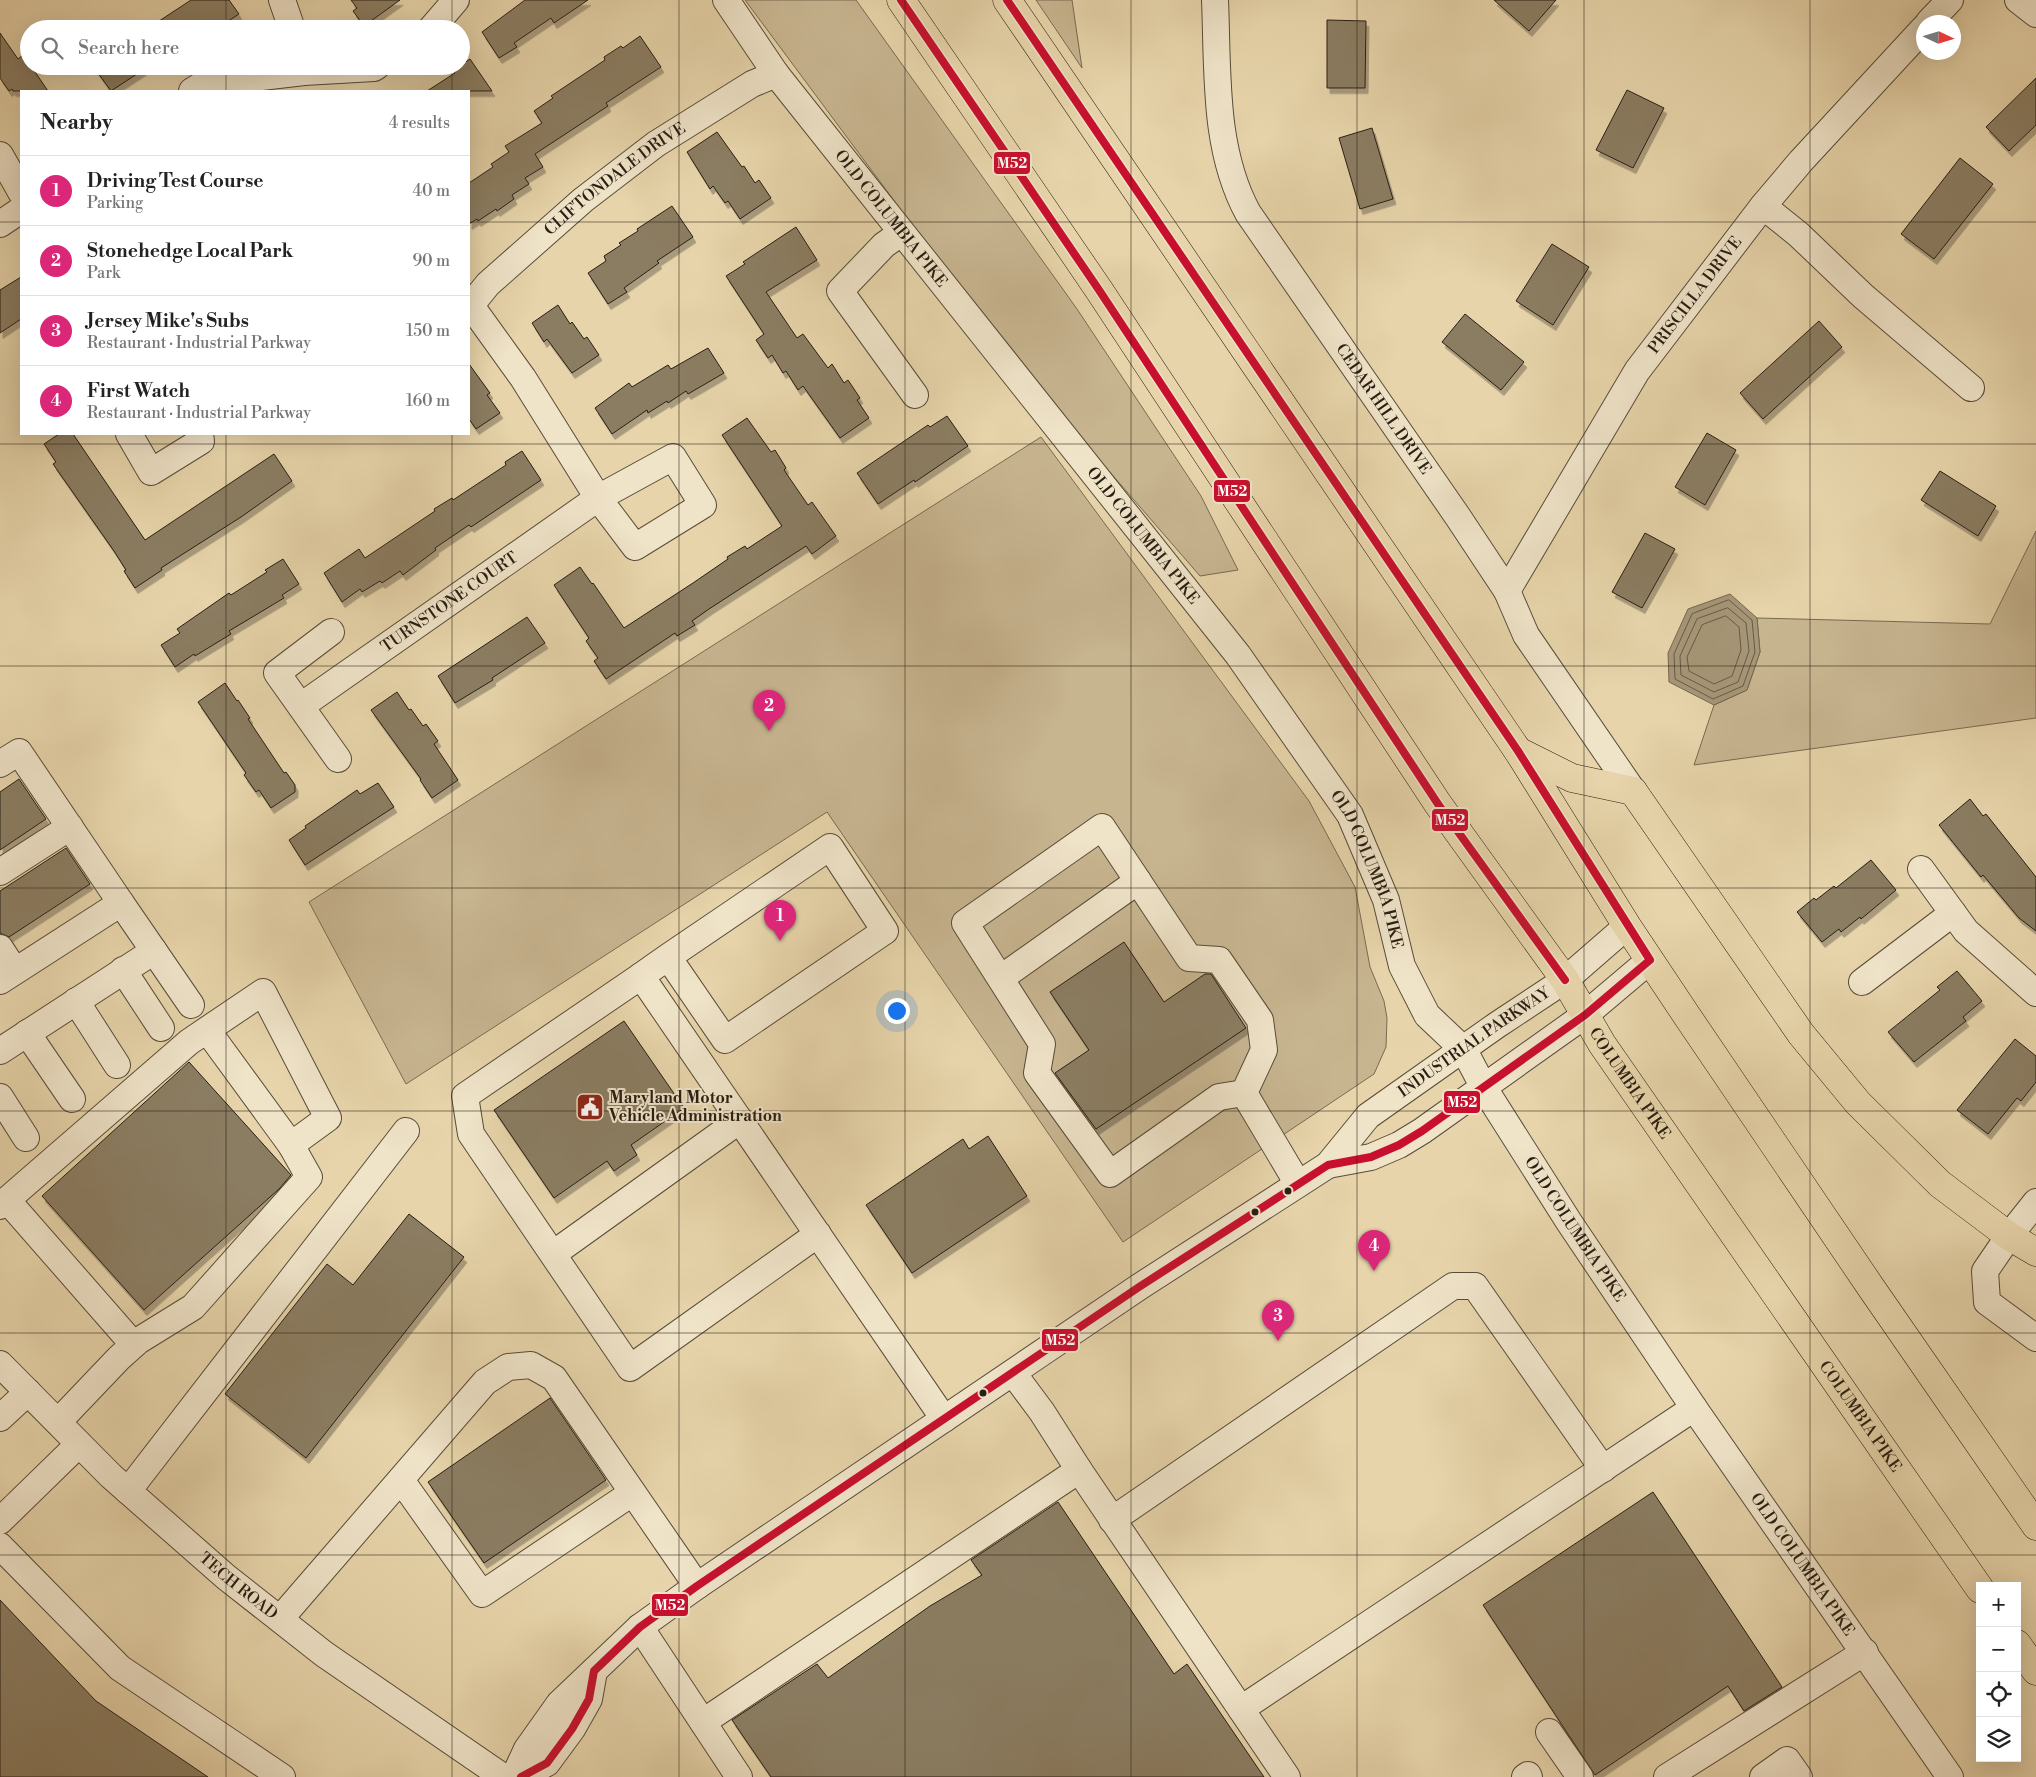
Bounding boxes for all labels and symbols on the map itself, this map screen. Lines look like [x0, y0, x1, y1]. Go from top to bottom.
north arrow [1916, 15, 1961, 60]
street label: CLIFTONDALE DRIVE [540, 118, 689, 240]
street label: OLD COLUMBIA PIKE [830, 146, 952, 291]
line badge: M52 [993, 151, 1031, 175]
text: M52 [997, 155, 1027, 173]
street label: PRISCILLA DRIVE [1644, 232, 1746, 358]
street label: CEDAR HILL DRIVE [1331, 340, 1436, 478]
street label: OLD COLUMBIA PIKE [1082, 463, 1204, 608]
line badge: M52 [1213, 479, 1251, 503]
text: M52 [1217, 483, 1247, 501]
street label: TURNSTONE COURT [377, 547, 522, 657]
pin: 2 [753, 690, 785, 731]
street label: OLD COLUMBIA PIKE [1326, 787, 1407, 951]
line badge: M52 [1431, 808, 1469, 832]
text: M52 [1435, 812, 1465, 830]
pin: 1 [764, 900, 796, 941]
street label: INDUSTRIAL PARKWAY [1394, 982, 1555, 1102]
your location [884, 998, 910, 1024]
street label: COLUMBIA PIKE [1585, 1024, 1675, 1143]
place label: Maryland Motor Vehicle Administration [608, 1088, 782, 1126]
line badge: M52 [1443, 1090, 1481, 1114]
public building icon: Maryland Motor Vehicle Administration [575, 1092, 605, 1122]
text: M52 [1447, 1094, 1477, 1112]
street label: OLD COLUMBIA PIKE [1520, 1153, 1630, 1306]
unlabelled marker [1283, 1186, 1293, 1196]
unlabelled marker [1250, 1207, 1260, 1217]
pin: 4 [1358, 1230, 1390, 1271]
pin: 3 [1262, 1300, 1294, 1341]
line badge: M52 [1041, 1328, 1079, 1352]
text: M52 [1045, 1332, 1075, 1350]
street label: COLUMBIA PIKE [1815, 1357, 1906, 1476]
unlabelled marker [978, 1388, 988, 1398]
street label: OLD COLUMBIA PIKE [1746, 1489, 1859, 1640]
street label: TECH ROAD [195, 1548, 282, 1624]
line badge: M52 [651, 1593, 689, 1617]
text: M52 [655, 1597, 685, 1615]

